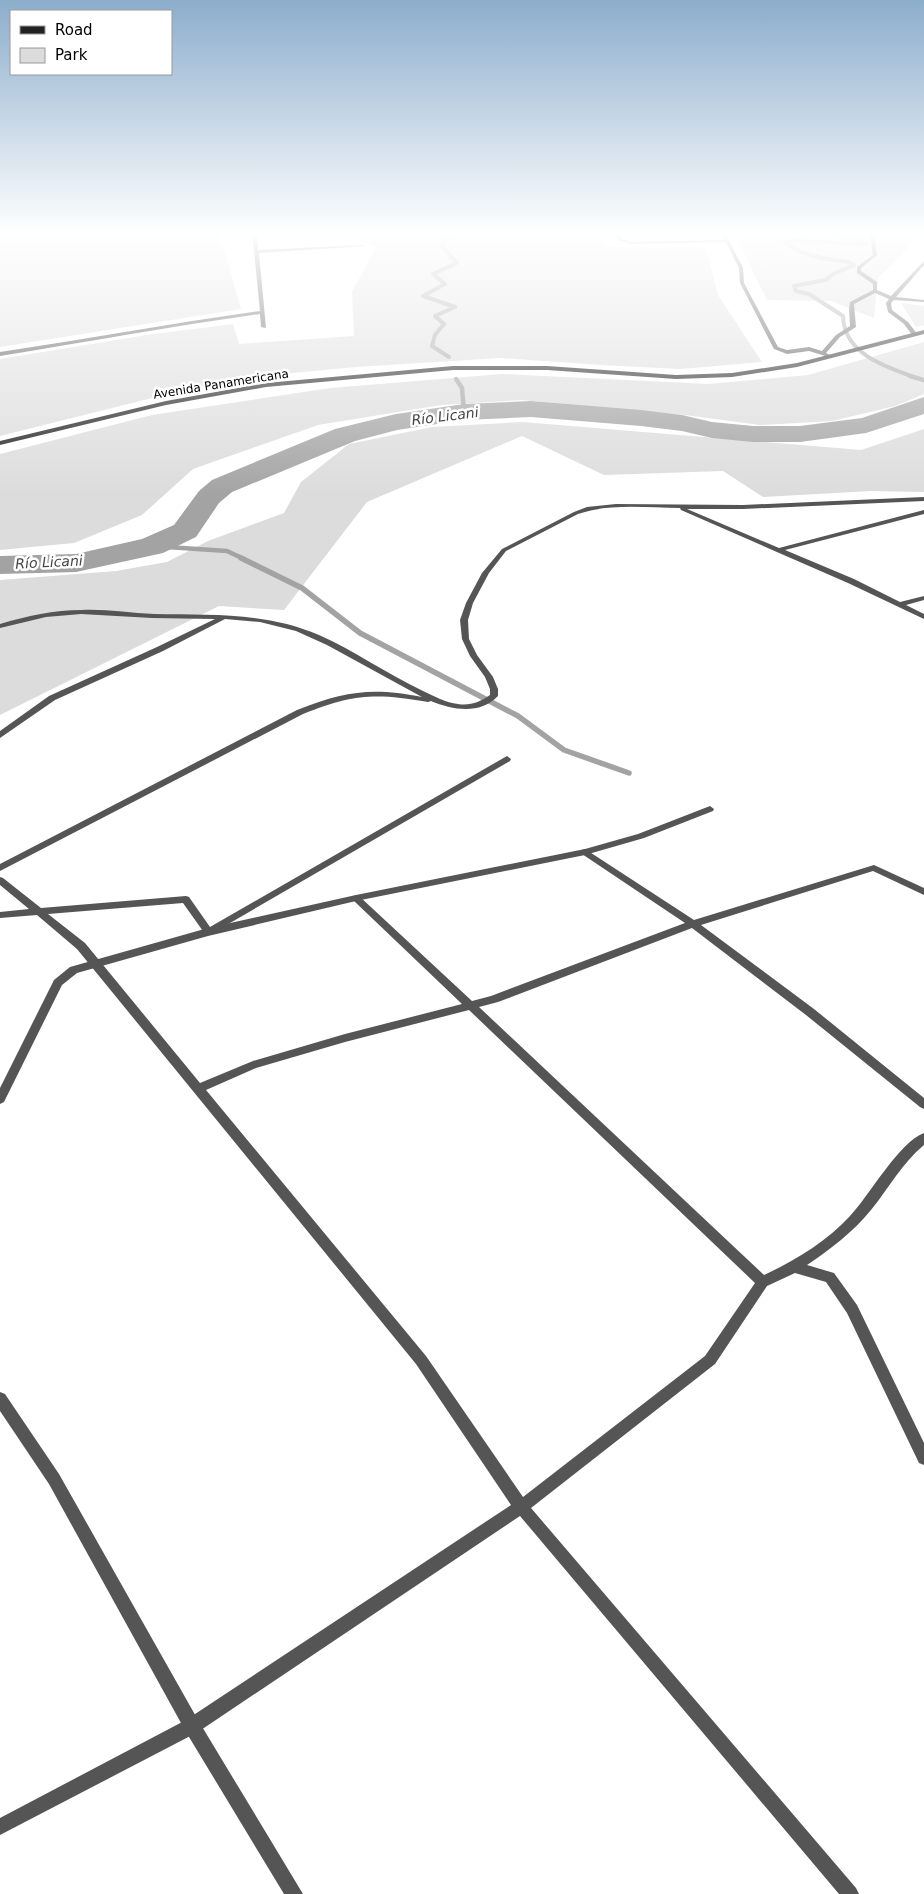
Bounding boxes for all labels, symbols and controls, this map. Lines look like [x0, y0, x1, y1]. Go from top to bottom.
legend [10, 10, 172, 75]
text: Road [55, 21, 93, 39]
text: Park [55, 46, 88, 64]
street label: Avenida Panamericana [152, 366, 290, 402]
water label: Río Licani [411, 404, 480, 428]
water label: Río Licani [15, 552, 83, 572]

